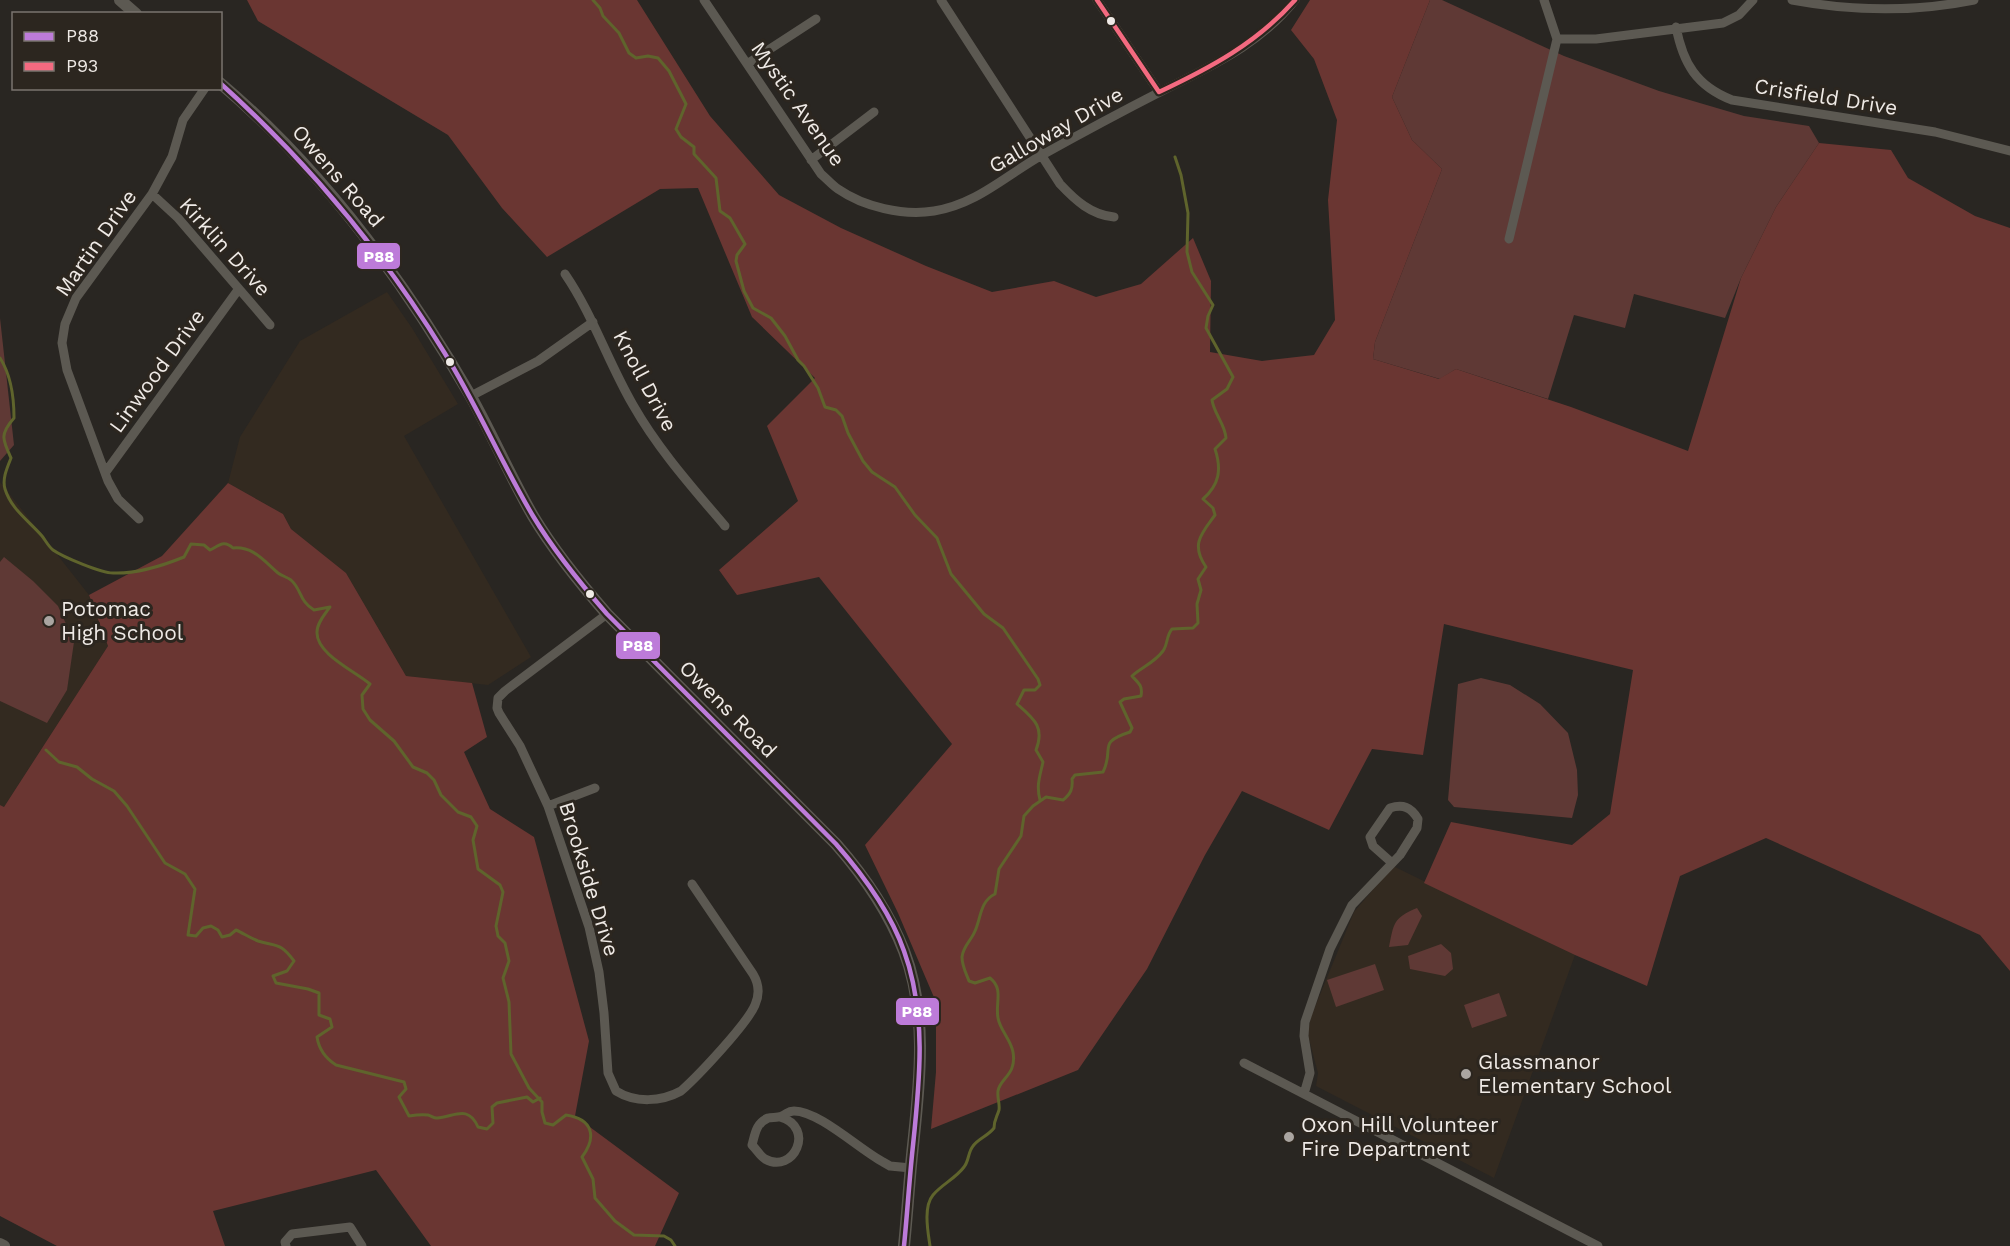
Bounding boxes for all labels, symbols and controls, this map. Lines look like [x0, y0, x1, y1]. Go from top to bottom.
legend [12, 12, 222, 90]
unlabelled marker [1105, 15, 1117, 27]
text: P88 [66, 25, 99, 46]
street label: Mystic Avenue [746, 37, 851, 171]
text: P93 [66, 55, 98, 76]
street label: Crisfield Drive [1753, 73, 1899, 120]
street label: Galloway Drive [984, 81, 1127, 178]
street label: Owens Road [287, 119, 390, 232]
street label: Martin Drive [50, 185, 142, 301]
street label: Kirklin Drive [175, 192, 276, 301]
line badge: P88 [356, 242, 401, 270]
text: P88 [364, 247, 394, 266]
street label: Linwood Drive [104, 304, 210, 437]
street label: Knoll Drive [608, 326, 683, 436]
unlabelled marker [444, 356, 456, 368]
unlabelled marker [584, 588, 596, 600]
place label: Potomac High School [61, 596, 184, 645]
marker: Potomac High School [42, 614, 56, 628]
line badge: P88 [615, 631, 661, 660]
text: P88 [623, 636, 653, 655]
street label: Owens Road [674, 655, 782, 763]
street label: Brookside Drive [554, 799, 625, 959]
line badge: P88 [895, 997, 940, 1026]
text: P88 [902, 1002, 932, 1021]
place label: Glassmanor Elementary School [1478, 1049, 1672, 1098]
marker: Glassmanor Elementary School [1459, 1067, 1473, 1081]
place label: Oxon Hill Volunteer Fire Department [1301, 1112, 1499, 1161]
marker: Oxon Hill Volunteer Fire Department [1282, 1130, 1296, 1144]

